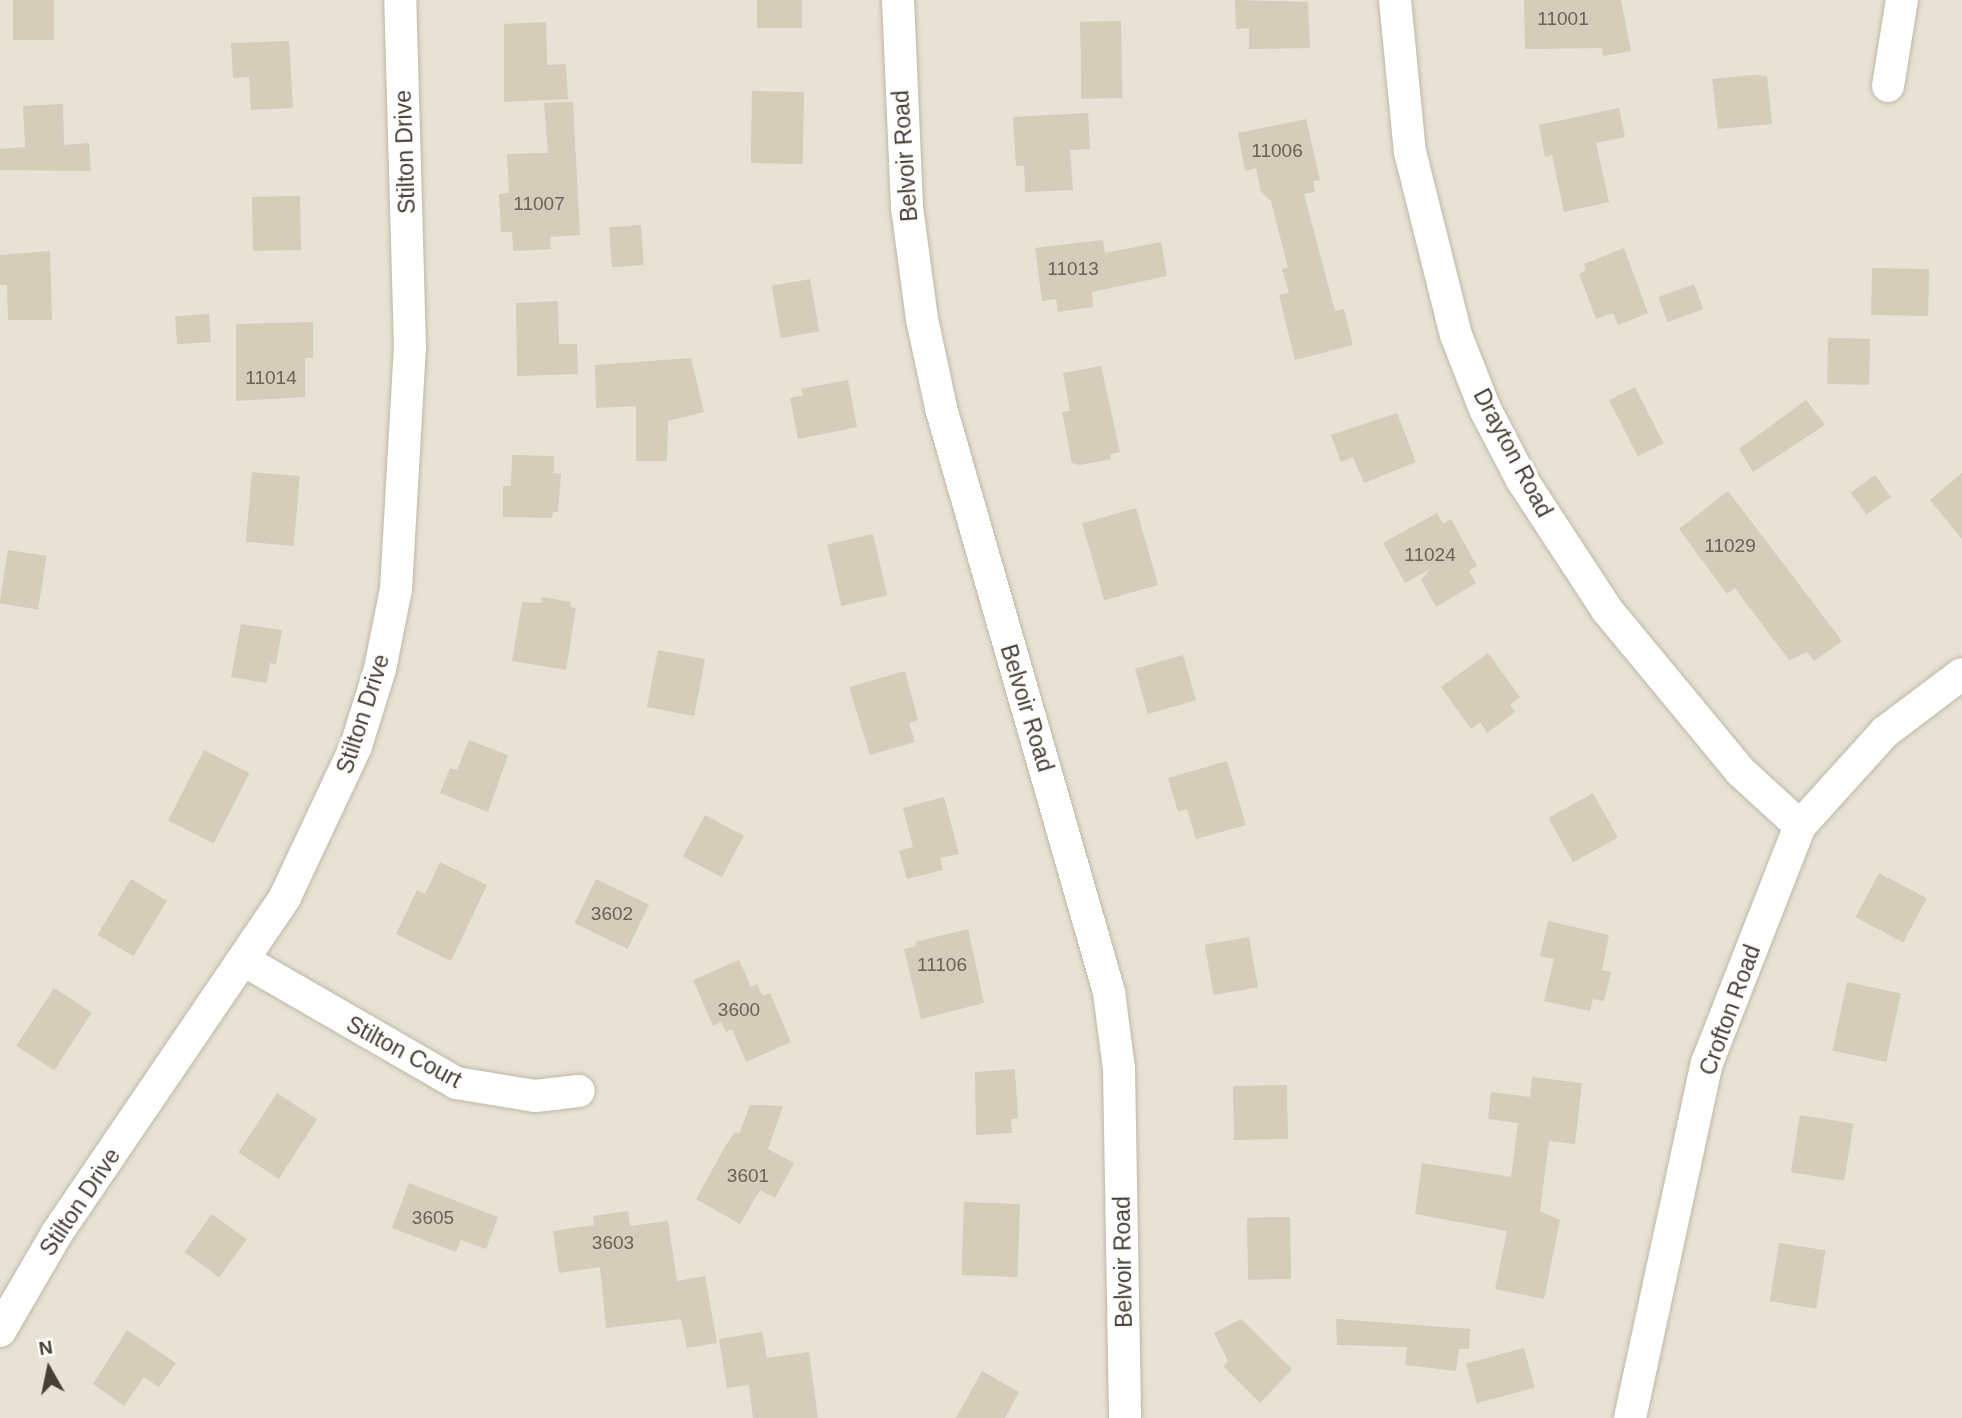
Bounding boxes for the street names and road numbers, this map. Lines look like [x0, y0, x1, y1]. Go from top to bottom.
street label: Belvoir Road [887, 89, 923, 223]
street label: Stilton Drive [389, 90, 421, 214]
street label: Drayton Road [1468, 384, 1558, 522]
street label: Belvoir Road [995, 641, 1059, 775]
street label: Stilton Drive [331, 651, 395, 777]
street label: Crofton Road [1694, 941, 1766, 1079]
street label: Stilton Court [342, 1010, 466, 1094]
street label: Stilton Drive [34, 1143, 126, 1261]
street label: Belvoir Road [1108, 1196, 1138, 1328]

